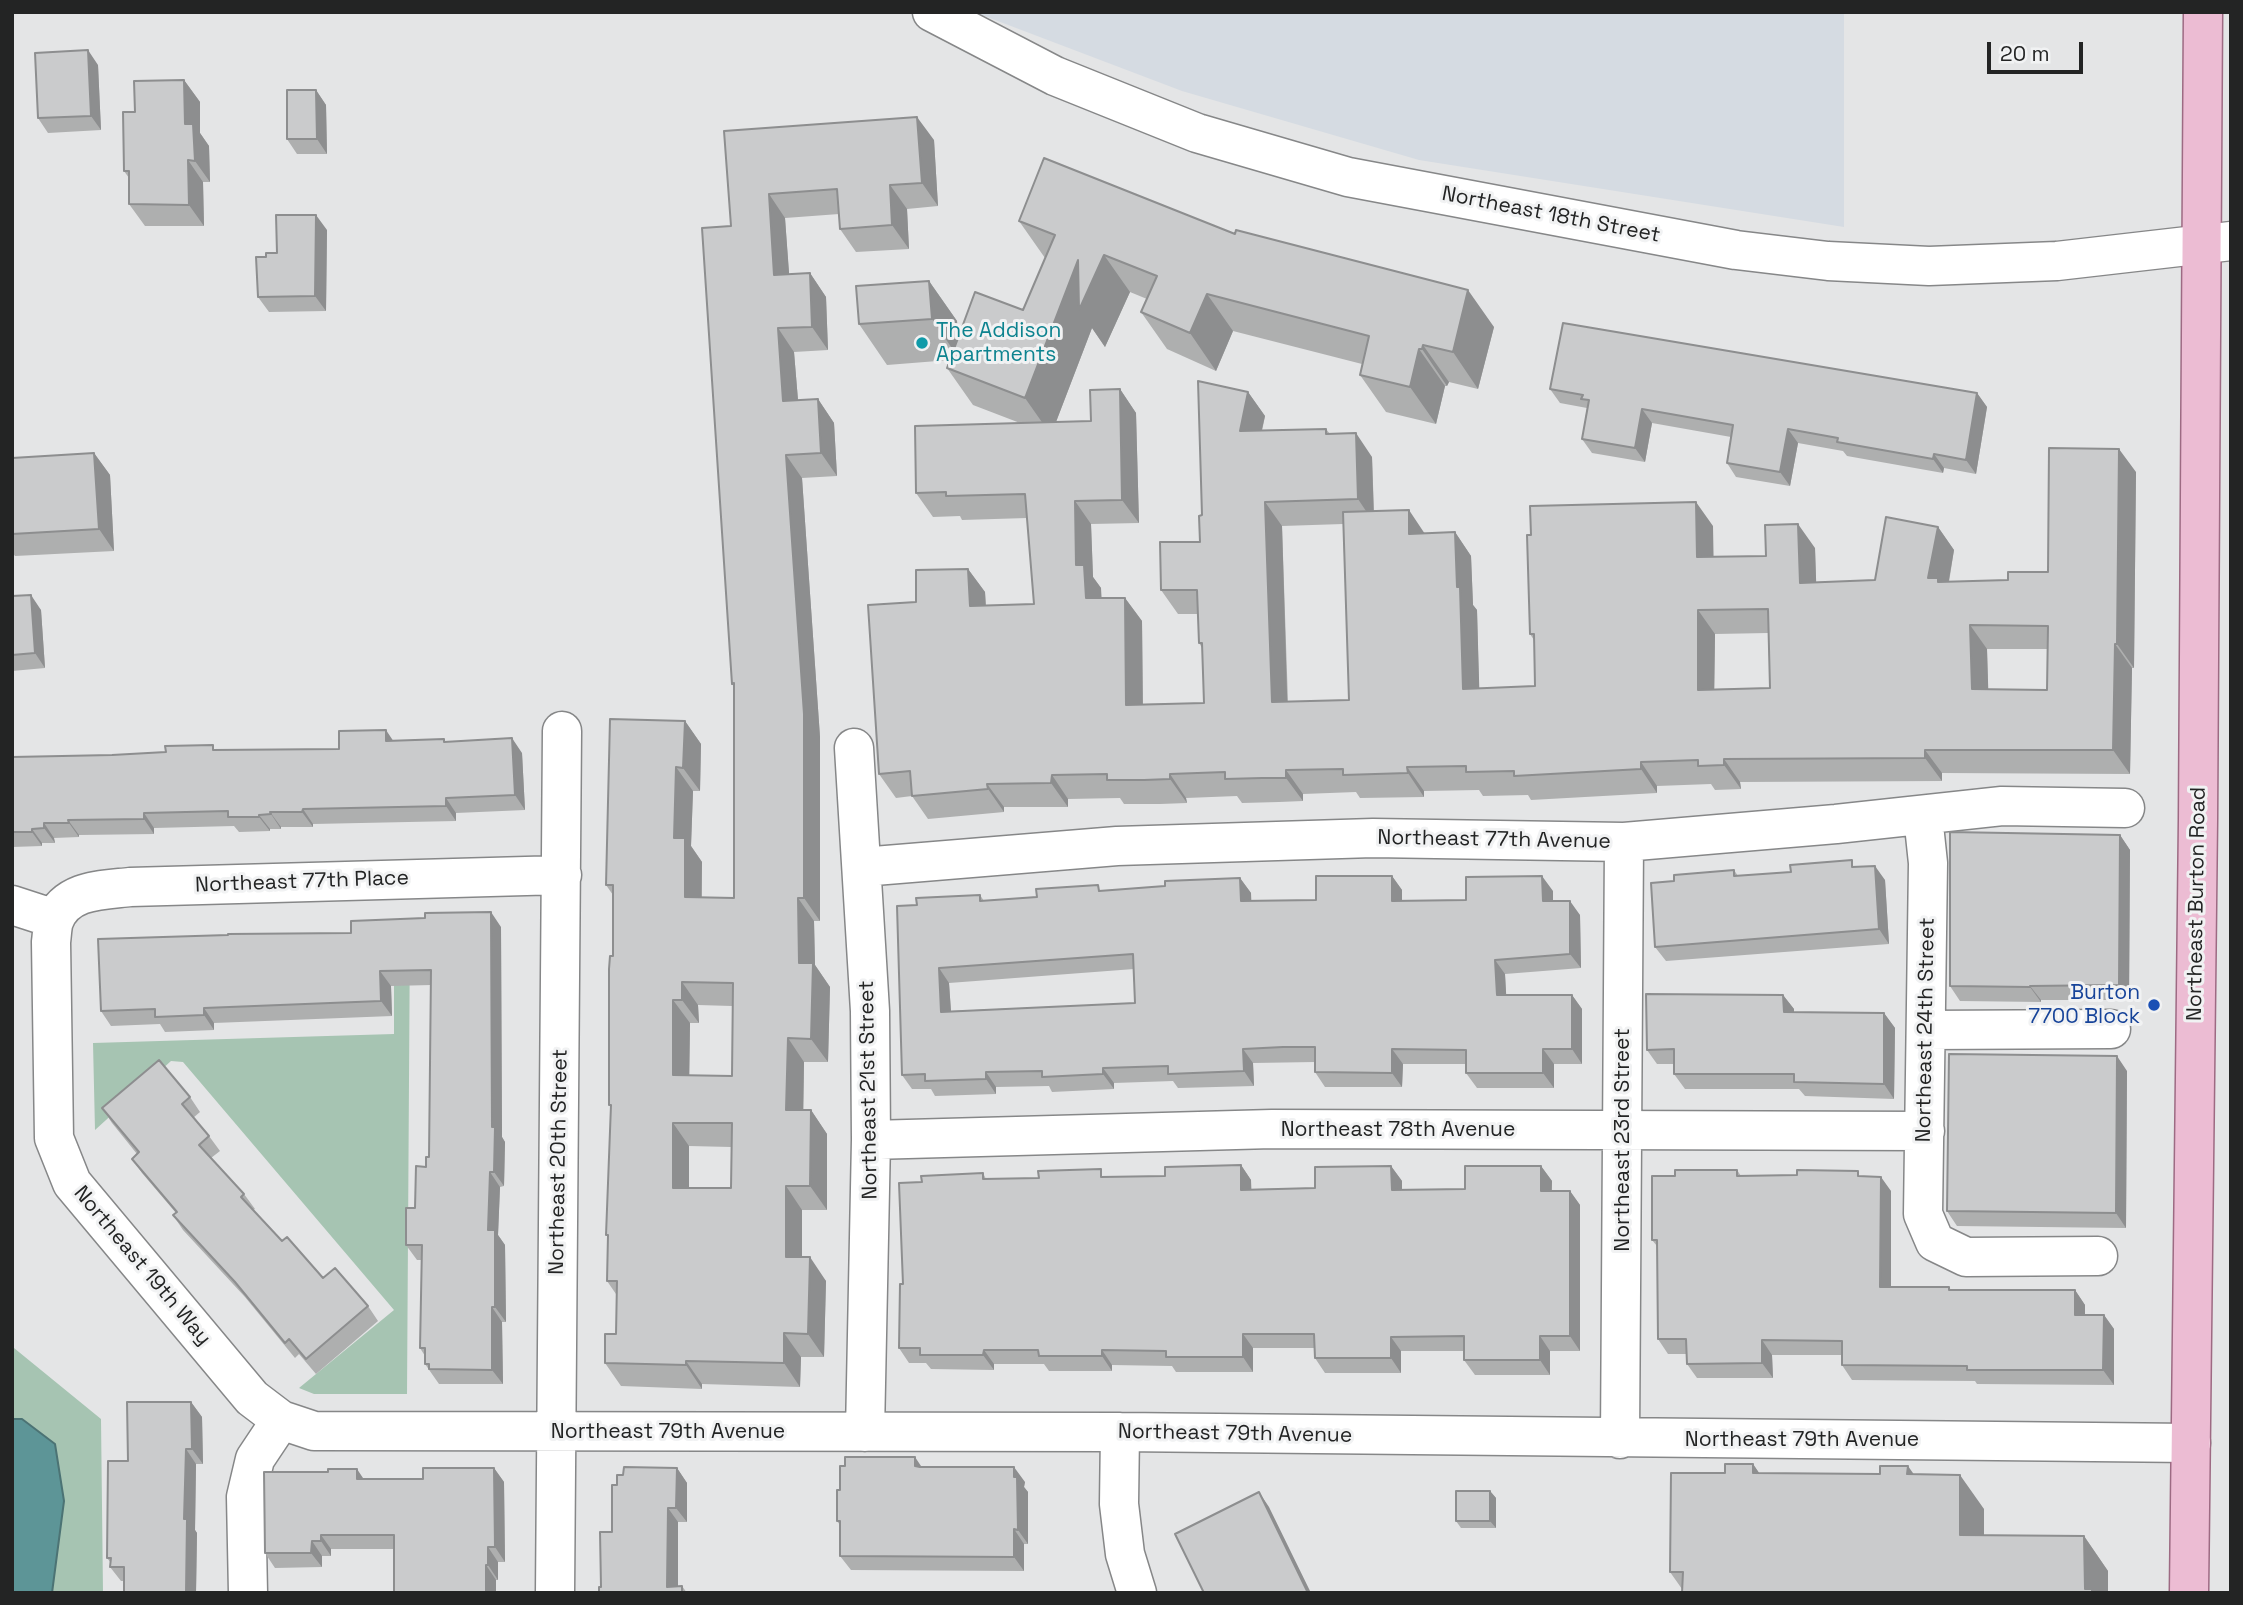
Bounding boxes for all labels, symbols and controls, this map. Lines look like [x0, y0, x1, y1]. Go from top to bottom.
scale bar [1991, 28, 2087, 72]
text: 20 m [2000, 40, 2050, 67]
street label: Northeast 18th Street [1440, 181, 1662, 249]
place label: The Addison Apartments [936, 318, 1061, 368]
marker: The Addison Apartments [914, 335, 930, 351]
street label: Northeast Burton Road [2182, 787, 2212, 1021]
street label: Northeast 77th Avenue [1377, 825, 1611, 855]
street label: Northeast 77th Place [195, 866, 409, 898]
street label: Northeast 24th Street [1911, 917, 1941, 1143]
street label: Northeast 21st Street [854, 980, 884, 1200]
place label: Burton 7700 Block [2028, 980, 2140, 1030]
marker: Burton 7700 Block [2146, 997, 2162, 1013]
street label: Northeast 23rd Street [1610, 1028, 1636, 1252]
street label: Northeast 20th Street [544, 1049, 574, 1275]
street label: Northeast 78th Avenue [1281, 1117, 1515, 1143]
street label: Northeast 19th Way [68, 1181, 216, 1351]
street label: Northeast 79th Avenue [551, 1419, 785, 1445]
street label: Northeast 79th Avenue [1118, 1419, 1352, 1449]
street label: Northeast 79th Avenue [1685, 1427, 1919, 1453]

